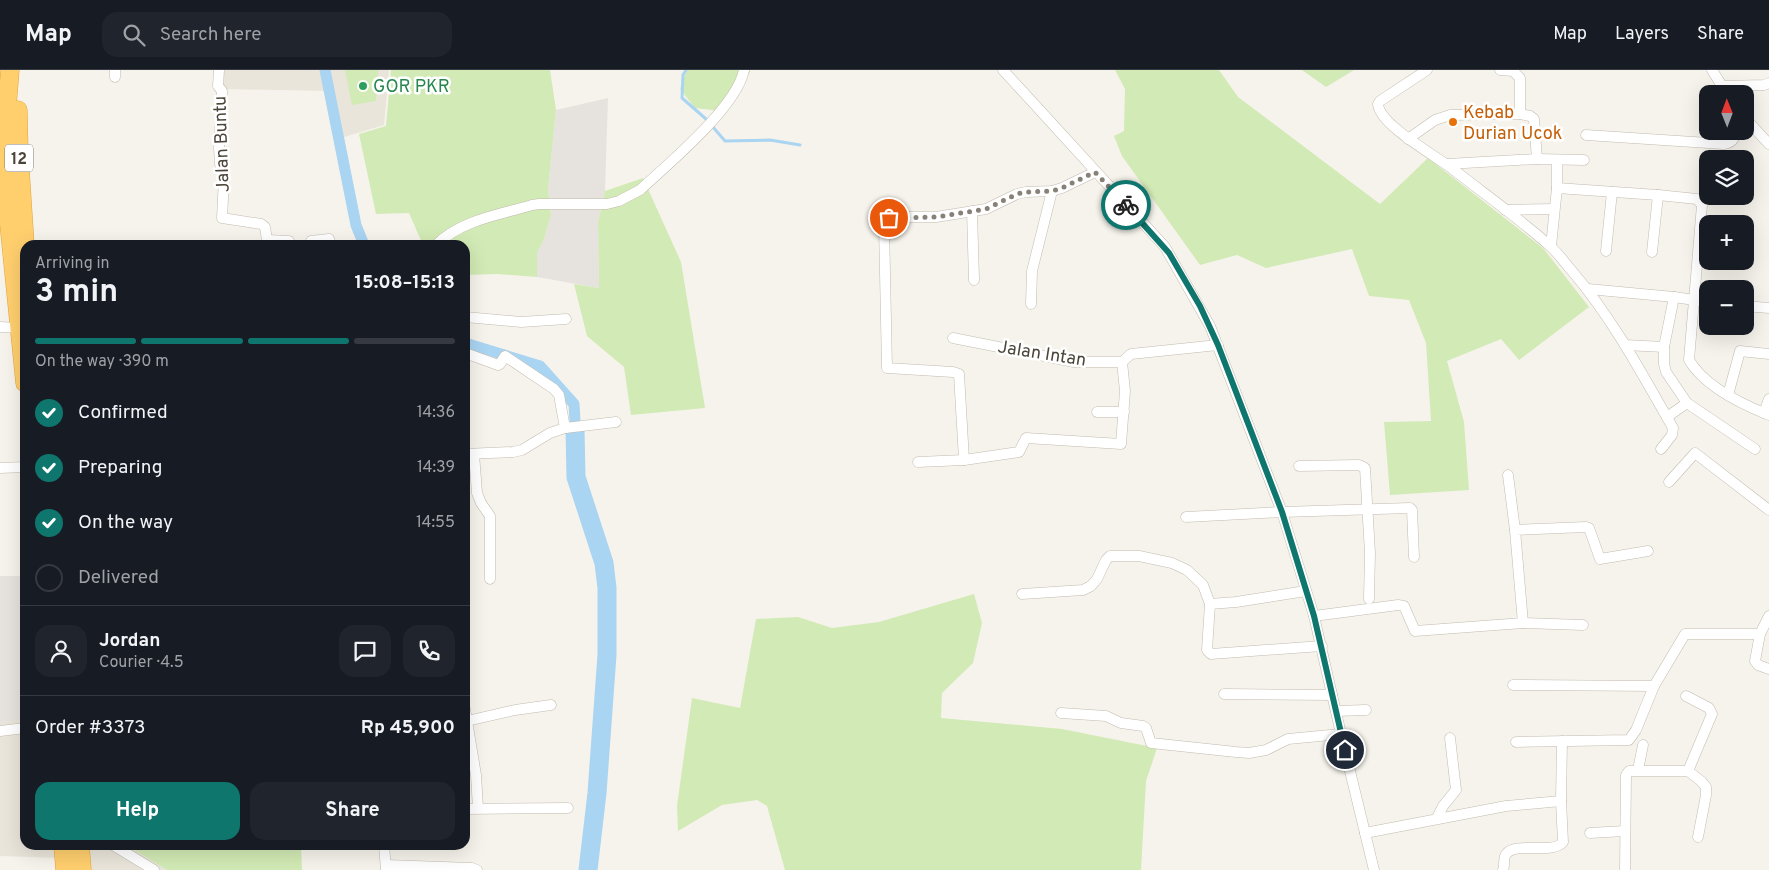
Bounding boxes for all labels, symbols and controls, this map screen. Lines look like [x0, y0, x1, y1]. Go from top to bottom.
search box [102, 12, 452, 57]
text: Map [25, 20, 72, 50]
icon: search [120, 21, 148, 49]
text: Search here [160, 23, 261, 47]
text: Map [1553, 23, 1587, 46]
text: Layers [1615, 23, 1669, 46]
text: Share [1697, 23, 1744, 46]
place label: GOR PKR [373, 76, 450, 99]
marker: GOR PKR [357, 80, 369, 92]
north arrow [1699, 85, 1754, 140]
map controls [1699, 85, 1754, 335]
street label: Jalan Buntu [209, 95, 236, 193]
place label: Kebab Durian Ucok [1463, 102, 1562, 146]
marker: Kebab Durian Ucok [1447, 116, 1459, 128]
road number: 12 [5, 145, 33, 172]
button: layers [1699, 150, 1754, 205]
courier [1101, 180, 1151, 230]
icon: bike [1112, 191, 1140, 219]
pin [868, 197, 910, 239]
icon: bag [875, 204, 903, 232]
button: + [1699, 215, 1754, 270]
text: Arriving in [35, 254, 110, 274]
text: 15:08–15:13 [354, 271, 455, 295]
text: 3 min [35, 273, 118, 313]
button: − [1699, 280, 1754, 335]
street label: Jalan Intan [996, 336, 1088, 373]
text: On the way · 390 m [35, 352, 169, 372]
icon: check [35, 399, 63, 427]
text: Confirmed [78, 401, 168, 425]
text: 14:36 [417, 403, 455, 423]
icon: check [35, 454, 63, 482]
text: Preparing [78, 456, 162, 480]
text: 14:39 [417, 458, 455, 478]
icon: check [35, 509, 63, 537]
text: On the way [78, 511, 173, 535]
text: 14:55 [416, 513, 455, 533]
text: Delivered [78, 566, 159, 590]
button: person [35, 625, 87, 677]
button: chat [339, 625, 391, 677]
button: phone [403, 625, 455, 677]
text: Jordan [99, 629, 161, 653]
text: Courier · 4.5 [99, 653, 184, 673]
text: Order #3373 [35, 716, 146, 740]
text: Rp 45,900 [361, 716, 455, 740]
pin [1324, 729, 1366, 771]
icon: home [1331, 736, 1359, 764]
button: Help [35, 782, 240, 840]
button: Share [250, 782, 455, 840]

